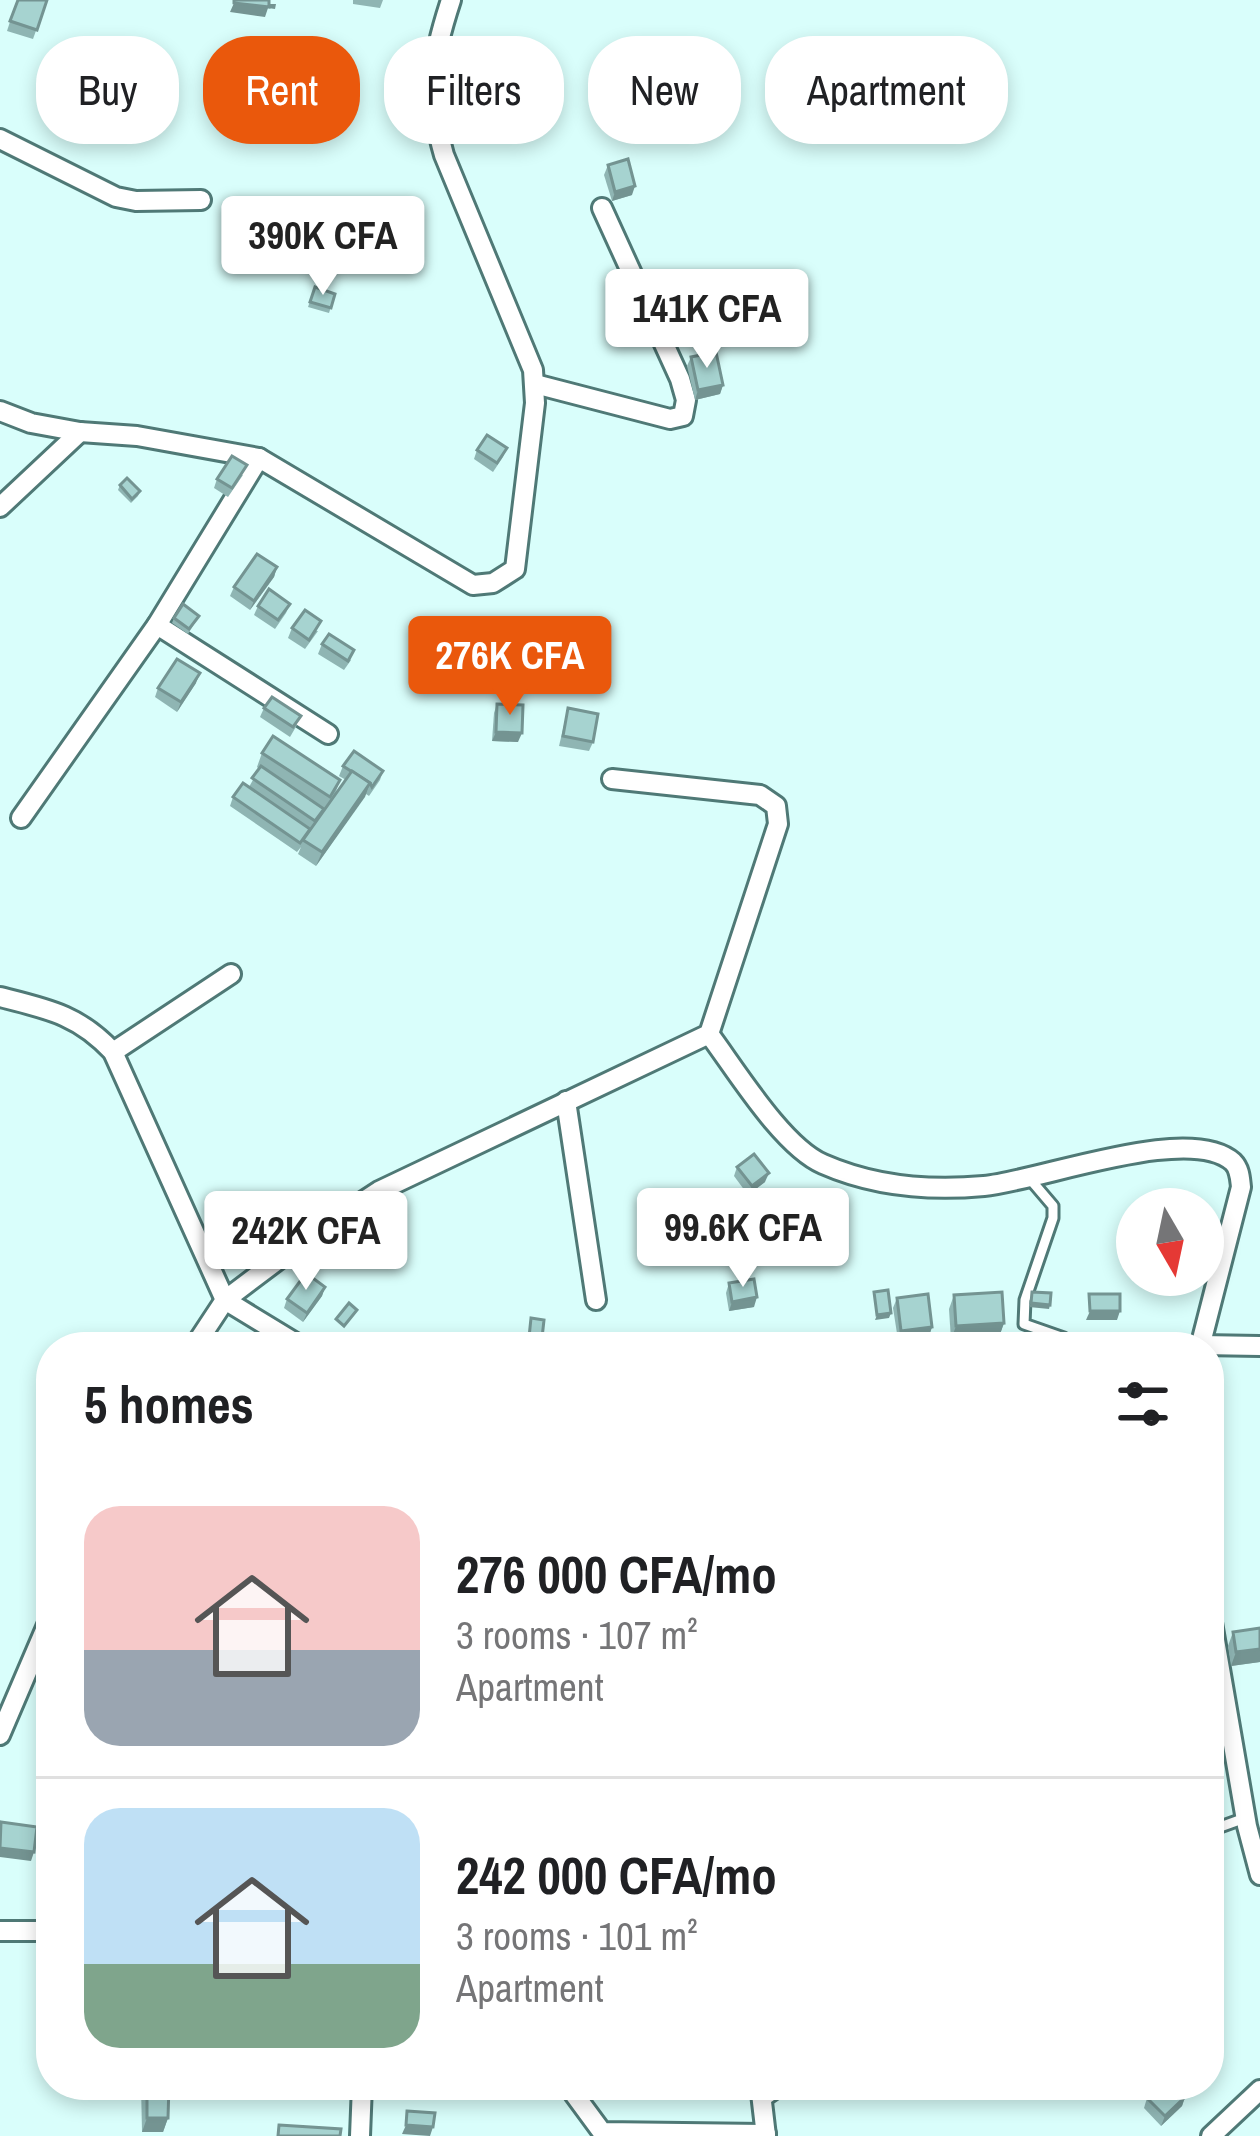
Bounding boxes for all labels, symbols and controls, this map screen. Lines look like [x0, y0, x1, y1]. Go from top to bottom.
chip: Buy [36, 36, 179, 144]
chip: Rent [203, 36, 360, 144]
chip: Filters [384, 36, 564, 144]
chip: New [588, 36, 741, 144]
chip: Apartment [765, 36, 1008, 144]
pin: 390K CFA [199, 196, 447, 298]
text: 390K CFA [248, 209, 398, 261]
pin: 141K CFA [583, 269, 831, 371]
text: 141K CFA [632, 282, 782, 334]
pin: 276K CFA [386, 616, 634, 718]
text: 276K CFA [435, 629, 585, 681]
pin: 99.6K CFA [606, 1188, 880, 1290]
north arrow [1116, 1188, 1224, 1296]
map controls [1116, 1188, 1224, 1296]
pin: 242K CFA [182, 1191, 430, 1293]
text: 99.6K CFA [664, 1201, 822, 1253]
text: 242K CFA [231, 1204, 381, 1256]
text: 5 homes [84, 1370, 254, 1439]
icon: filters [1110, 1371, 1176, 1437]
text: 276 000 CFA/mo [456, 1540, 777, 1609]
icon: home [180, 1554, 324, 1698]
text: 3 rooms · 107 m² [456, 1609, 698, 1661]
text: Apartment [456, 1661, 604, 1713]
text: 242 000 CFA/mo [456, 1841, 777, 1910]
icon: home [180, 1856, 324, 2000]
text: 3 rooms · 101 m² [456, 1910, 698, 1962]
text: Apartment [456, 1962, 604, 2014]

